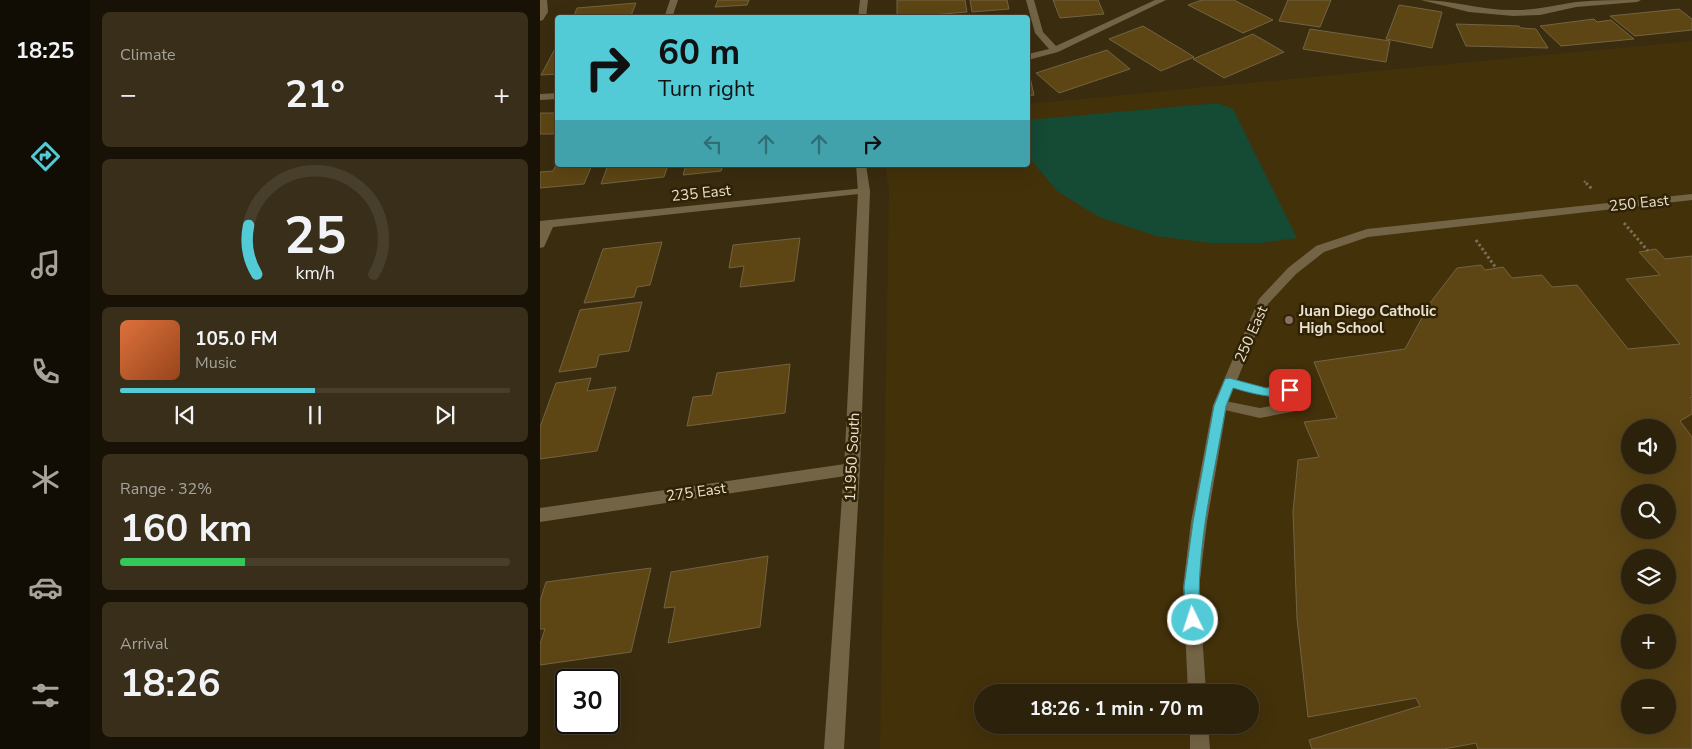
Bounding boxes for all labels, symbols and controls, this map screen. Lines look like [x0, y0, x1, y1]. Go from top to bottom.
text: 60 m [658, 29, 740, 76]
icon: right [575, 35, 640, 100]
text: 18:25 [16, 36, 74, 66]
text: Climate [120, 44, 175, 66]
text: 21° [285, 69, 345, 120]
text: Turn right [658, 74, 754, 104]
text: − [120, 76, 137, 114]
text: + [493, 76, 510, 114]
icon: left [699, 130, 727, 158]
icon: ahead [752, 130, 780, 158]
icon: ahead [805, 130, 833, 158]
icon: right [858, 130, 886, 158]
icon: directions [28, 139, 63, 174]
street label: 235 East [670, 180, 733, 206]
street label: 250 East [1608, 190, 1671, 216]
text: 25 [284, 200, 346, 271]
icon: music [28, 247, 63, 282]
text: km/h [295, 261, 335, 285]
place label: Juan Diego Catholic High School [1298, 301, 1436, 338]
street label: 250 East [1230, 302, 1273, 365]
marker: Juan Diego Catholic High School [1283, 314, 1295, 326]
text: 105.0 FM [195, 326, 278, 352]
text: Music [195, 352, 236, 374]
icon: phone [28, 354, 63, 389]
pin [1269, 369, 1311, 411]
icon: arrive [1276, 376, 1304, 404]
icon: previous [171, 401, 199, 429]
icon: pause [301, 401, 329, 429]
icon: next [431, 401, 459, 429]
street label: 11950 South [840, 412, 864, 502]
map controls [1621, 419, 1676, 734]
button: sound [1621, 419, 1676, 474]
icon: climate [28, 462, 63, 497]
text: Range · 32% [120, 478, 212, 500]
street label: 275 East [665, 478, 728, 506]
button: search [1621, 484, 1676, 539]
text: 160 km [120, 503, 252, 554]
button: layers [1621, 549, 1676, 604]
icon: car [28, 570, 63, 605]
position arrow [1166, 593, 1218, 645]
button: + [1621, 614, 1676, 669]
text: Arrival [120, 633, 168, 655]
text: 18:26 [120, 658, 221, 709]
speed limit sign: 30 [555, 669, 620, 734]
icon: filters [28, 678, 63, 713]
button: − [1621, 679, 1676, 734]
text: 18:26 · 1 min · 70 m [1029, 696, 1204, 722]

